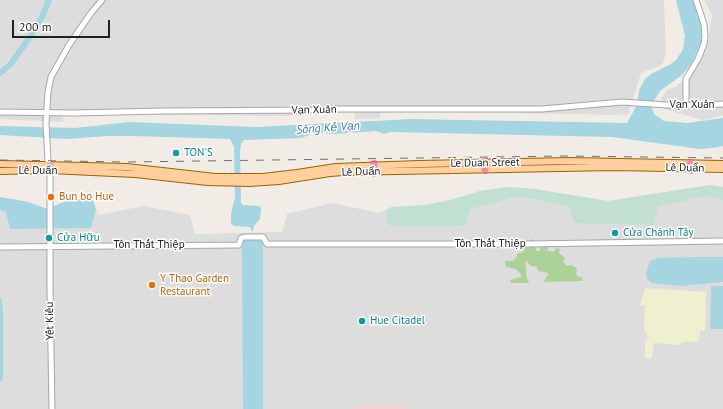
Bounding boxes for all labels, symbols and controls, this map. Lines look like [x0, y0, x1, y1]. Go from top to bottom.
scale bar [14, 12, 112, 38]
text: 200 m [19, 19, 52, 34]
street label: Vạn Xuân [669, 98, 715, 112]
street label: Vạn Xuân [291, 103, 337, 117]
water label: Sông Kẻ Vạn [296, 119, 360, 137]
place label: TON'S [184, 146, 213, 160]
marker: TON'S [171, 148, 181, 158]
street label: Le Duan Street [450, 156, 520, 170]
street label: Lê Duẩn [665, 161, 705, 175]
street label: Lê Duẩn [19, 164, 57, 178]
street label: Lê Duẩn [341, 165, 381, 179]
place label: Bun bo Hue [59, 190, 114, 204]
marker: Bun bo Hue [46, 192, 56, 202]
place label: Cửa Chánh Tây [623, 226, 694, 240]
marker: Cửa Chánh Tây [610, 228, 620, 238]
place label: Cửa Hữu [57, 231, 100, 245]
marker: Cửa Hữu [44, 233, 54, 243]
street label: Tôn Thất Thiệp [454, 237, 526, 251]
street label: Tôn Thất Thiệp [113, 238, 185, 252]
place label: Y Thao Garden Restaurant [160, 272, 229, 298]
marker: Y Thao Garden Restaurant [147, 280, 157, 290]
street label: Yết Kiêu [43, 302, 57, 340]
place label: Hue Citadel [370, 314, 425, 328]
marker: Hue Citadel [357, 316, 367, 326]

